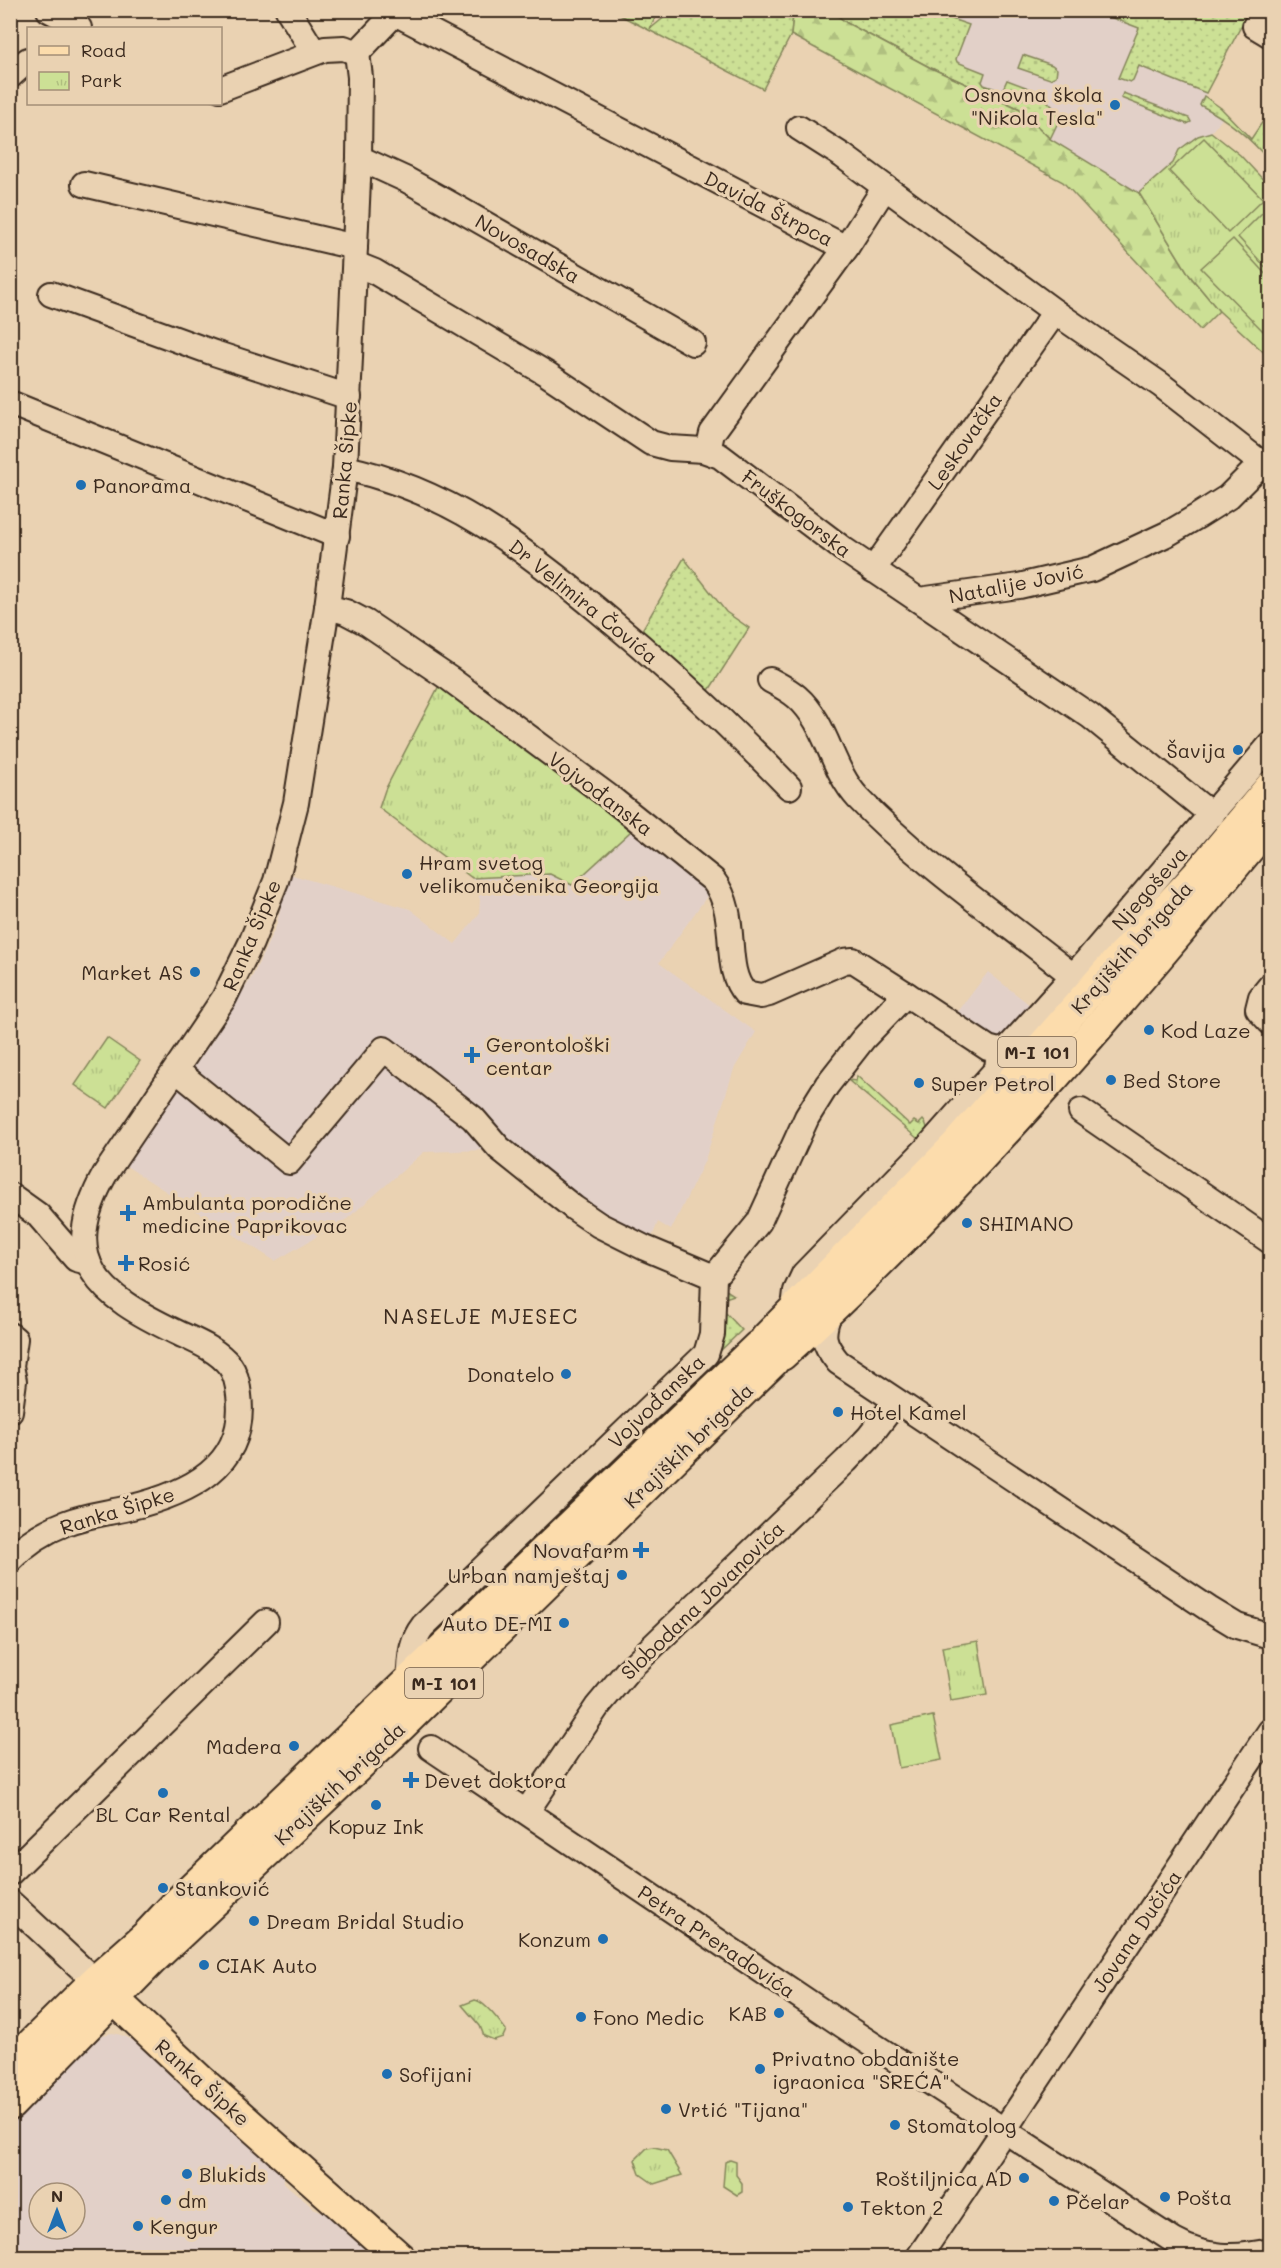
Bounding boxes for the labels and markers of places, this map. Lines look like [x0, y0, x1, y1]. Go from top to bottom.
place label: Osnovna škola "Nikola Tesla" [964, 81, 1103, 130]
marker: Osnovna škola "Nikola Tesla" [1108, 98, 1122, 112]
place label: Panorama [93, 472, 192, 498]
marker: Panorama [74, 478, 88, 492]
place label: Šavija [1166, 737, 1226, 763]
marker: Šavija [1231, 743, 1245, 757]
place label: Hram svetog velikomučenika Georgija [419, 849, 659, 898]
marker: Hram svetog velikomučenika Georgija [400, 867, 414, 881]
place label: Market AS [81, 959, 183, 985]
marker: Market AS [188, 965, 202, 979]
place label: Kod Laze [1161, 1017, 1251, 1043]
marker: Kod Laze [1142, 1023, 1156, 1037]
place label: Gerontološki centar [486, 1031, 610, 1080]
marker: Gerontološki centar [463, 1046, 481, 1064]
place label: Bed Store [1123, 1067, 1221, 1093]
place label: Super Petrol [931, 1070, 1055, 1096]
marker: Bed Store [1104, 1073, 1118, 1087]
marker: Super Petrol [912, 1076, 926, 1090]
place label: Ambulanta porodične medicine Paprikovac [142, 1189, 352, 1238]
marker: Ambulanta porodične medicine Paprikovac [119, 1204, 137, 1222]
place label: SHIMANO [979, 1210, 1074, 1236]
marker: SHIMANO [960, 1216, 974, 1230]
place label: Rosić [138, 1250, 190, 1276]
marker: Rosić [119, 1256, 133, 1270]
place label: Donatelo [467, 1361, 554, 1387]
marker: Donatelo [559, 1367, 573, 1381]
place label: Hotel Kamel [850, 1399, 967, 1425]
marker: Hotel Kamel [831, 1405, 845, 1419]
place label: Novafarm [533, 1537, 629, 1563]
marker: Novafarm [634, 1543, 648, 1557]
place label: Urban namještaj [448, 1562, 610, 1588]
marker: Urban namještaj [615, 1568, 629, 1582]
place label: Auto DE-MI [442, 1610, 552, 1636]
marker: Auto DE-MI [557, 1616, 571, 1630]
place label: Madera [206, 1733, 282, 1759]
marker: Madera [287, 1739, 301, 1753]
place label: Devet doktora [424, 1767, 567, 1793]
marker: Devet doktora [402, 1771, 420, 1789]
marker: BL Car Rental [156, 1786, 170, 1800]
marker: Kopuz Ink [369, 1798, 383, 1812]
place label: BL Car Rental [95, 1801, 231, 1827]
place label: Kopuz Ink [328, 1813, 424, 1839]
place label: Stanković [175, 1875, 270, 1901]
marker: Stanković [156, 1881, 170, 1895]
place label: Dream Bridal Studio [266, 1908, 464, 1934]
marker: Dream Bridal Studio [247, 1914, 261, 1928]
place label: Konzum [518, 1926, 591, 1952]
marker: Konzum [596, 1932, 610, 1946]
place label: CIAK Auto [216, 1952, 317, 1978]
marker: CIAK Auto [197, 1958, 211, 1972]
place label: KAB [729, 2000, 767, 2026]
place label: Fono Medic [593, 2004, 704, 2030]
marker: KAB [772, 2006, 786, 2020]
marker: Fono Medic [574, 2010, 588, 2024]
place label: Privatno obdanište igraonica "SREĆA" [772, 2045, 959, 2094]
place label: Sofijani [399, 2061, 472, 2087]
marker: Privatno obdanište igraonica "SREĆA" [753, 2062, 767, 2076]
marker: Sofijani [380, 2067, 394, 2081]
place label: Vrtić "Tijana" [678, 2096, 808, 2122]
marker: Vrtić "Tijana" [659, 2102, 673, 2116]
place label: Stomatolog [907, 2112, 1016, 2138]
marker: Stomatolog [888, 2118, 902, 2132]
place label: Blukids [199, 2161, 267, 2187]
place label: Roštiljnica AD [876, 2165, 1012, 2191]
marker: Blukids [180, 2167, 194, 2181]
marker: Roštiljnica AD [1017, 2171, 1031, 2185]
place label: Pošta [1177, 2184, 1232, 2210]
place label: dm [178, 2187, 207, 2213]
place label: Pčelar [1066, 2188, 1130, 2214]
marker: Pošta [1158, 2190, 1172, 2204]
marker: dm [159, 2193, 173, 2207]
place label: Tekton 2 [860, 2194, 943, 2220]
marker: Pčelar [1047, 2194, 1061, 2208]
marker: Tekton 2 [841, 2200, 855, 2214]
place label: Kengur [150, 2213, 218, 2239]
marker: Kengur [131, 2219, 145, 2233]

